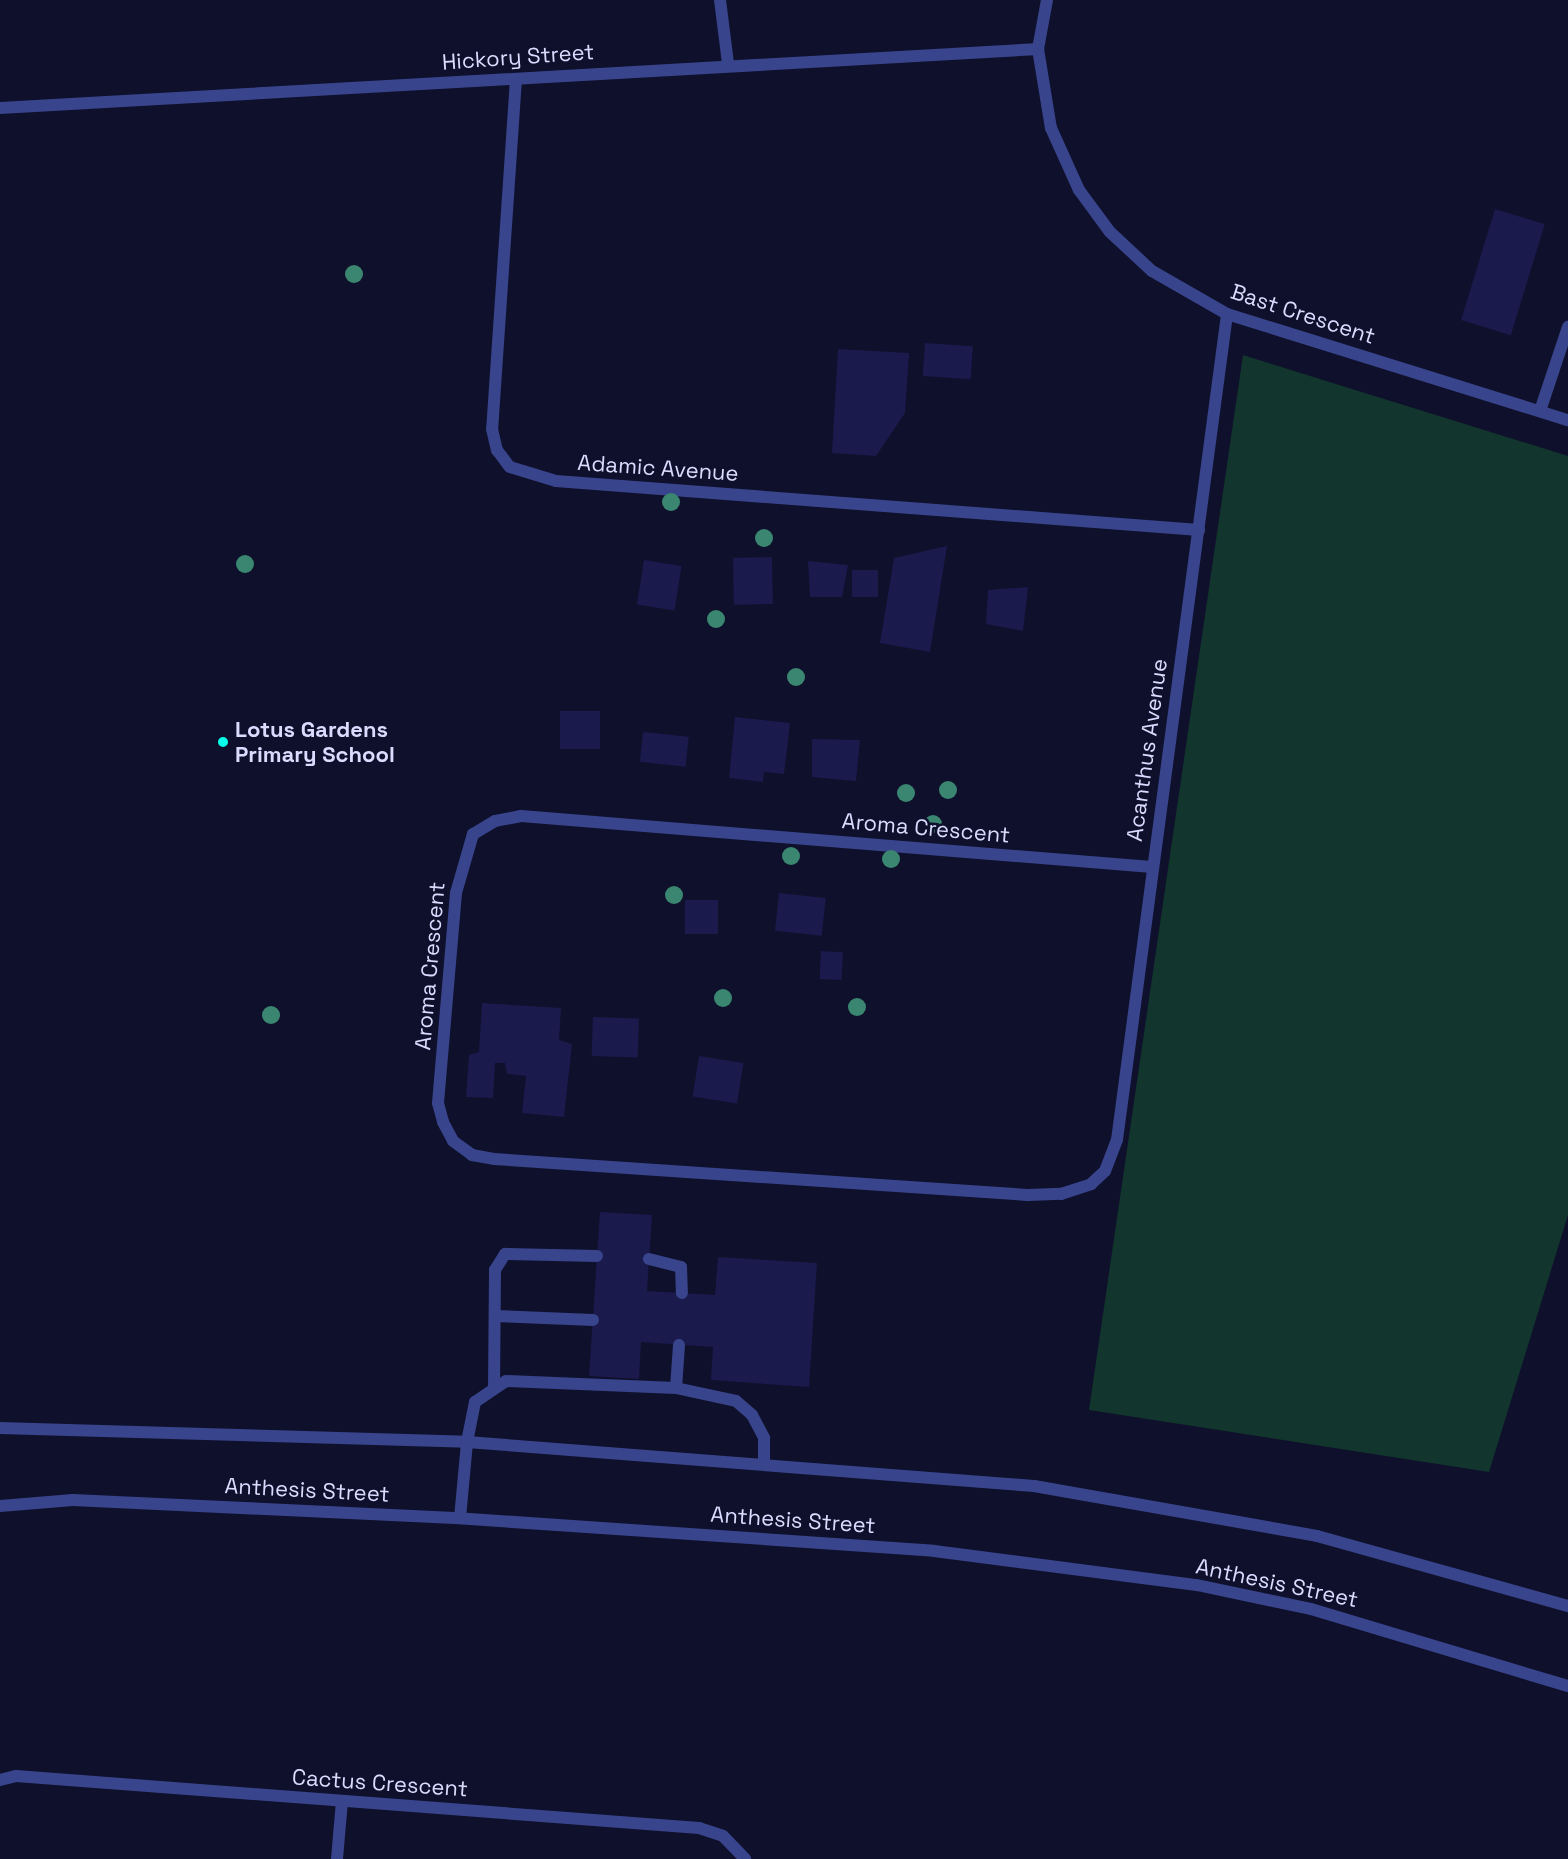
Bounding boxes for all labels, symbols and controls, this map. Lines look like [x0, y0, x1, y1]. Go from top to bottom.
street label: Hickory Street [441, 39, 595, 75]
street label: Bast Crescent [1227, 278, 1379, 350]
street label: Adamic Avenue [577, 449, 739, 487]
street label: Acanthus Avenue [1121, 657, 1173, 843]
place label: Lotus Gardens Primary School [235, 716, 395, 768]
marker: Lotus Gardens Primary School [216, 735, 230, 749]
street label: Aroma Crescent [841, 807, 1011, 849]
street label: Aroma Crescent [409, 881, 451, 1051]
street label: Anthesis Street [224, 1472, 390, 1508]
street label: Anthesis Street [710, 1501, 876, 1539]
street label: Anthesis Street [1193, 1553, 1361, 1613]
street label: Cactus Crescent [291, 1764, 469, 1802]

